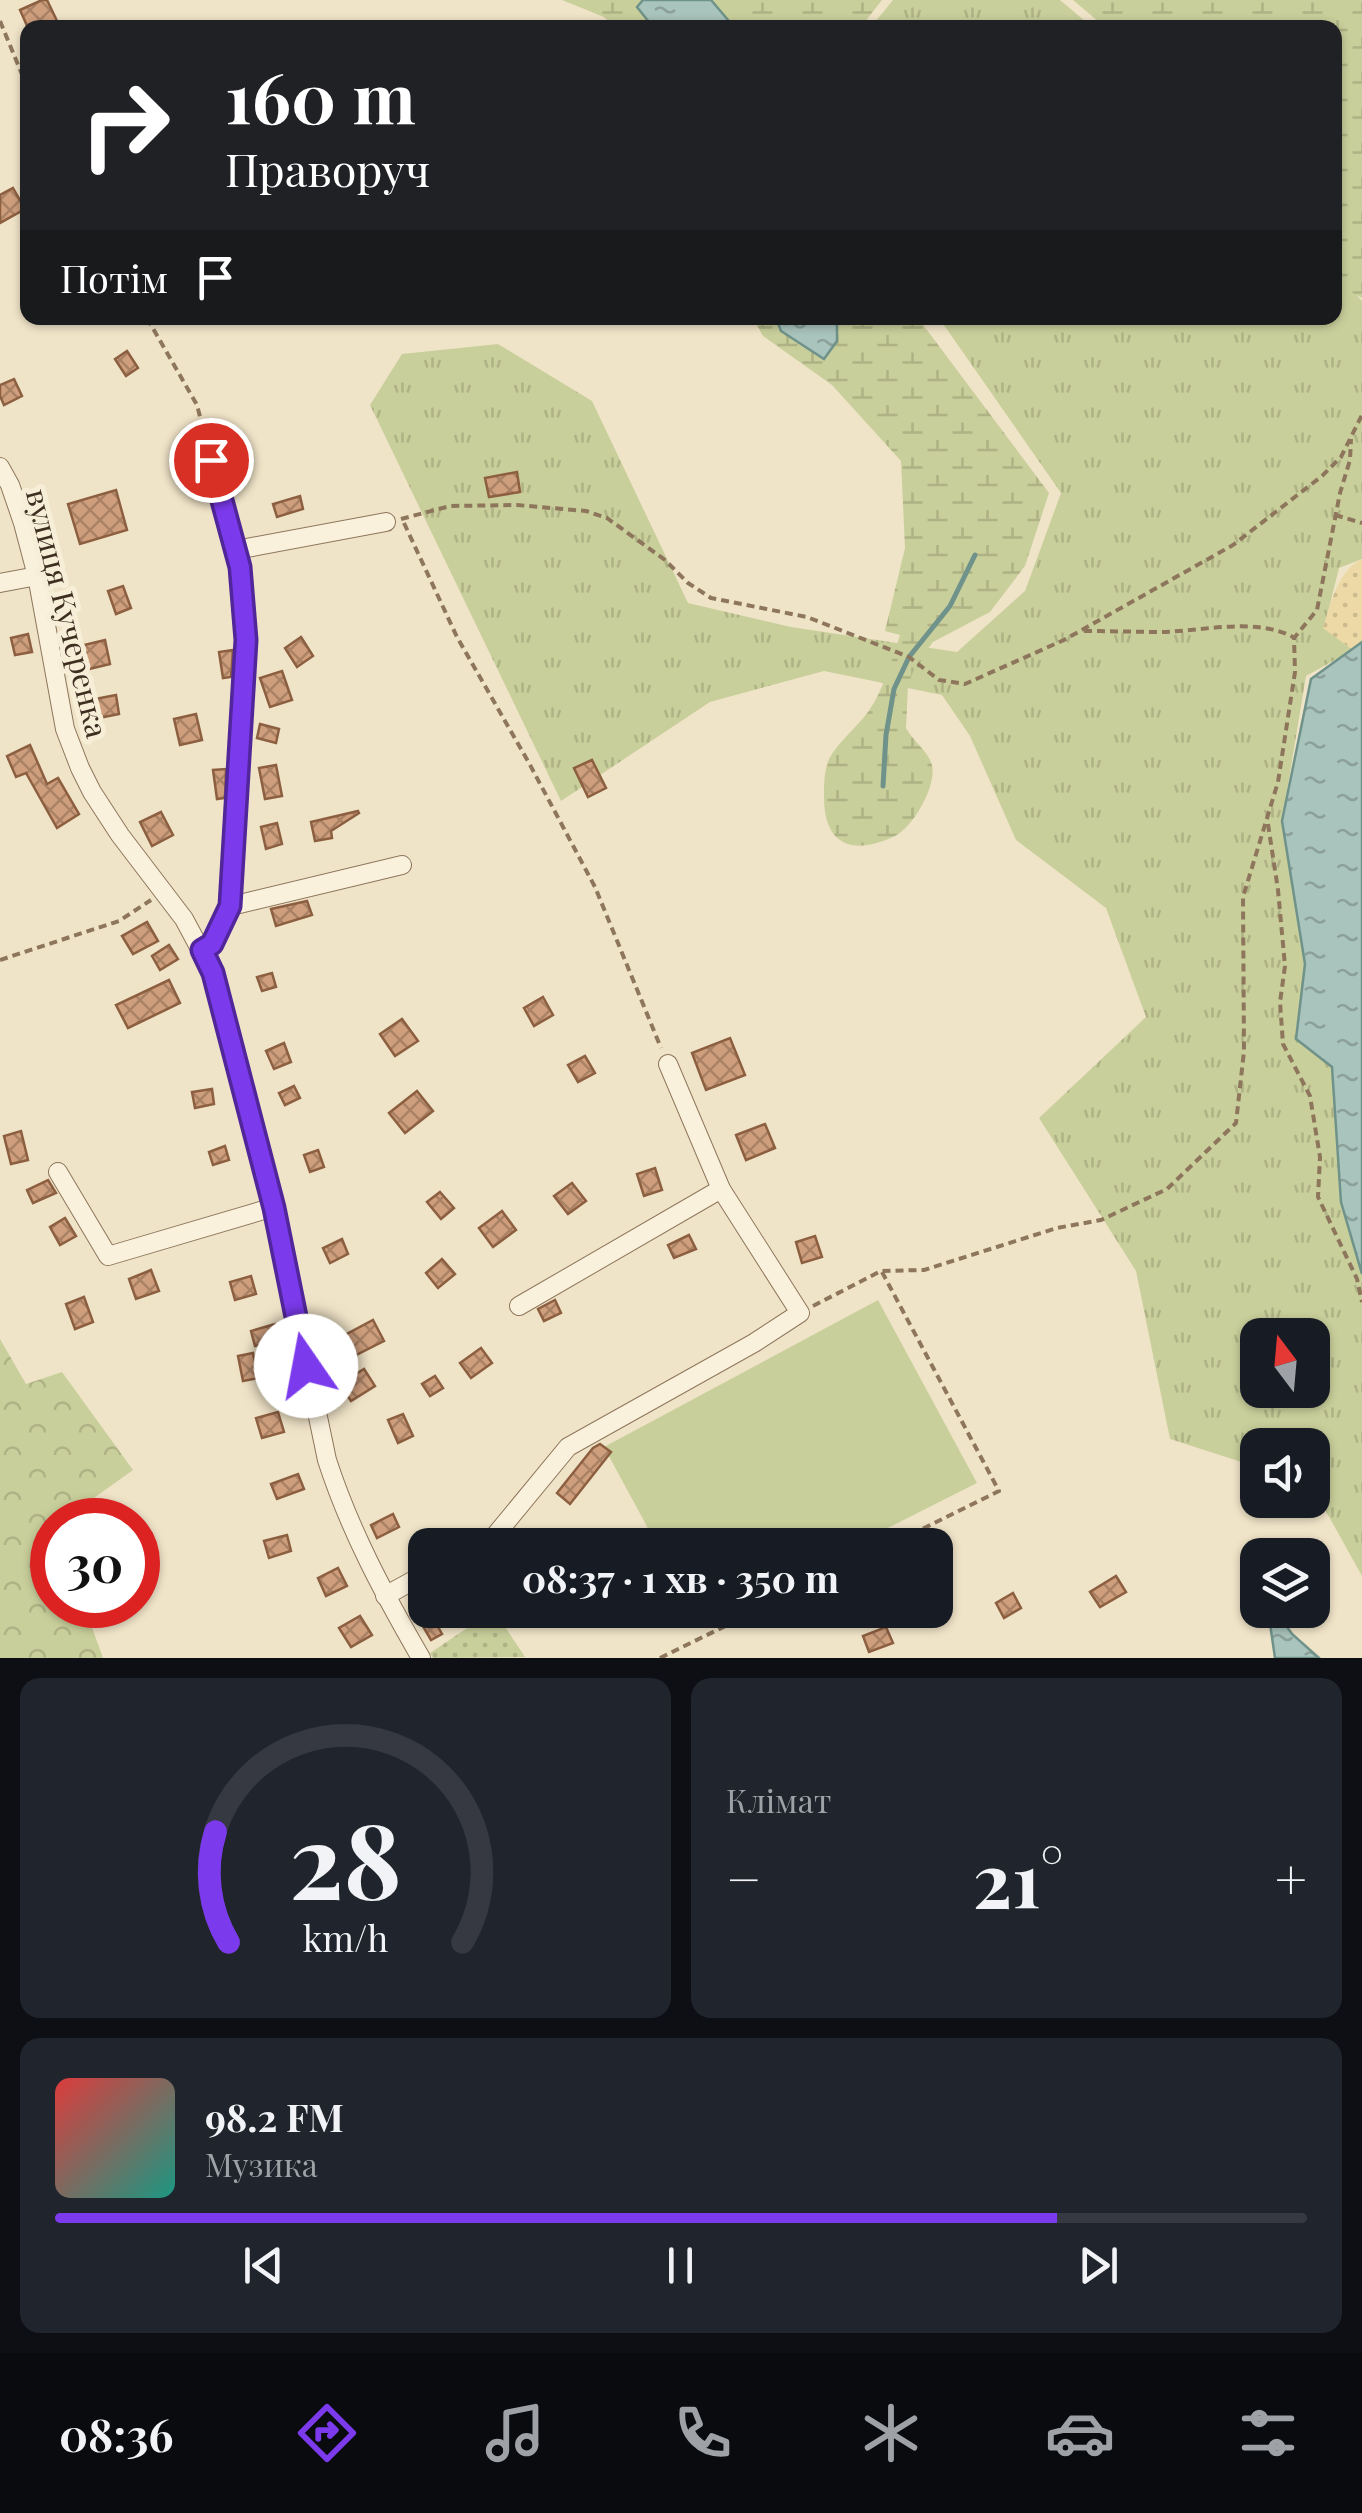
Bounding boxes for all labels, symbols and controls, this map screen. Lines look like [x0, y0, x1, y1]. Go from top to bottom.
text: 160 m [225, 48, 416, 142]
icon: right [60, 60, 190, 190]
text: Праворуч [225, 138, 430, 198]
icon: arrive [188, 250, 243, 305]
text: Потім [60, 252, 168, 303]
pin [169, 418, 254, 503]
icon: arrive [184, 433, 239, 488]
street label: вулиця Кучеренка [18, 484, 118, 742]
position arrow [254, 1314, 358, 1418]
north arrow [1240, 1318, 1330, 1408]
map controls [1240, 1318, 1330, 1628]
button: sound [1240, 1428, 1330, 1518]
speed limit sign: 30 [30, 1498, 160, 1628]
button: layers [1240, 1538, 1330, 1628]
text: 08:37 · 1 хв · 350 m [522, 1552, 839, 1603]
text: Клімат [726, 1778, 831, 1821]
text: 28 [289, 1787, 402, 1926]
text: 21° [973, 1827, 1064, 1927]
text: − [726, 1840, 762, 1914]
text: + [1275, 1840, 1307, 1914]
text: km/h [303, 1913, 388, 1961]
text: 98.2 FM [205, 2091, 344, 2142]
text: Музика [205, 2142, 318, 2185]
icon: previous [236, 2238, 291, 2293]
icon: pause [653, 2238, 708, 2293]
icon: next [1071, 2238, 1126, 2293]
icon: directions [292, 2398, 362, 2468]
icon: music [480, 2398, 550, 2468]
icon: phone [668, 2398, 738, 2468]
icon: climate [856, 2398, 926, 2468]
icon: car [1045, 2398, 1115, 2468]
icon: filters [1233, 2398, 1303, 2468]
text: 08:36 [59, 2403, 174, 2463]

